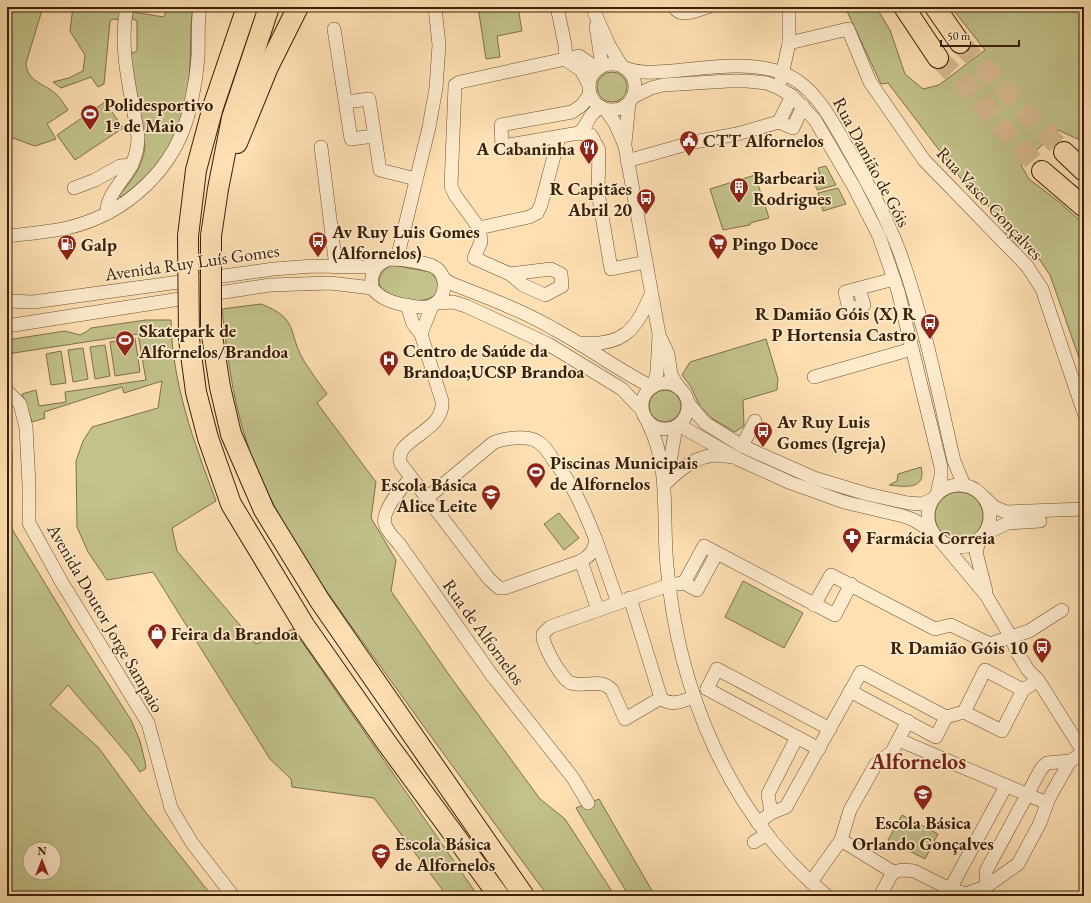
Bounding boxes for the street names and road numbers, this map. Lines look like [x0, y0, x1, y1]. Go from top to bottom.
street label: Rua Damião de Góis [828, 93, 916, 231]
street label: Rua Vasco Gonçalves [932, 142, 1048, 264]
street label: Avenida Ruy Luís Gomes [102, 238, 281, 286]
street label: Avenida Doutor Jorge Sampaio [42, 519, 170, 717]
street label: Rua de Alfornelos [438, 575, 530, 690]

